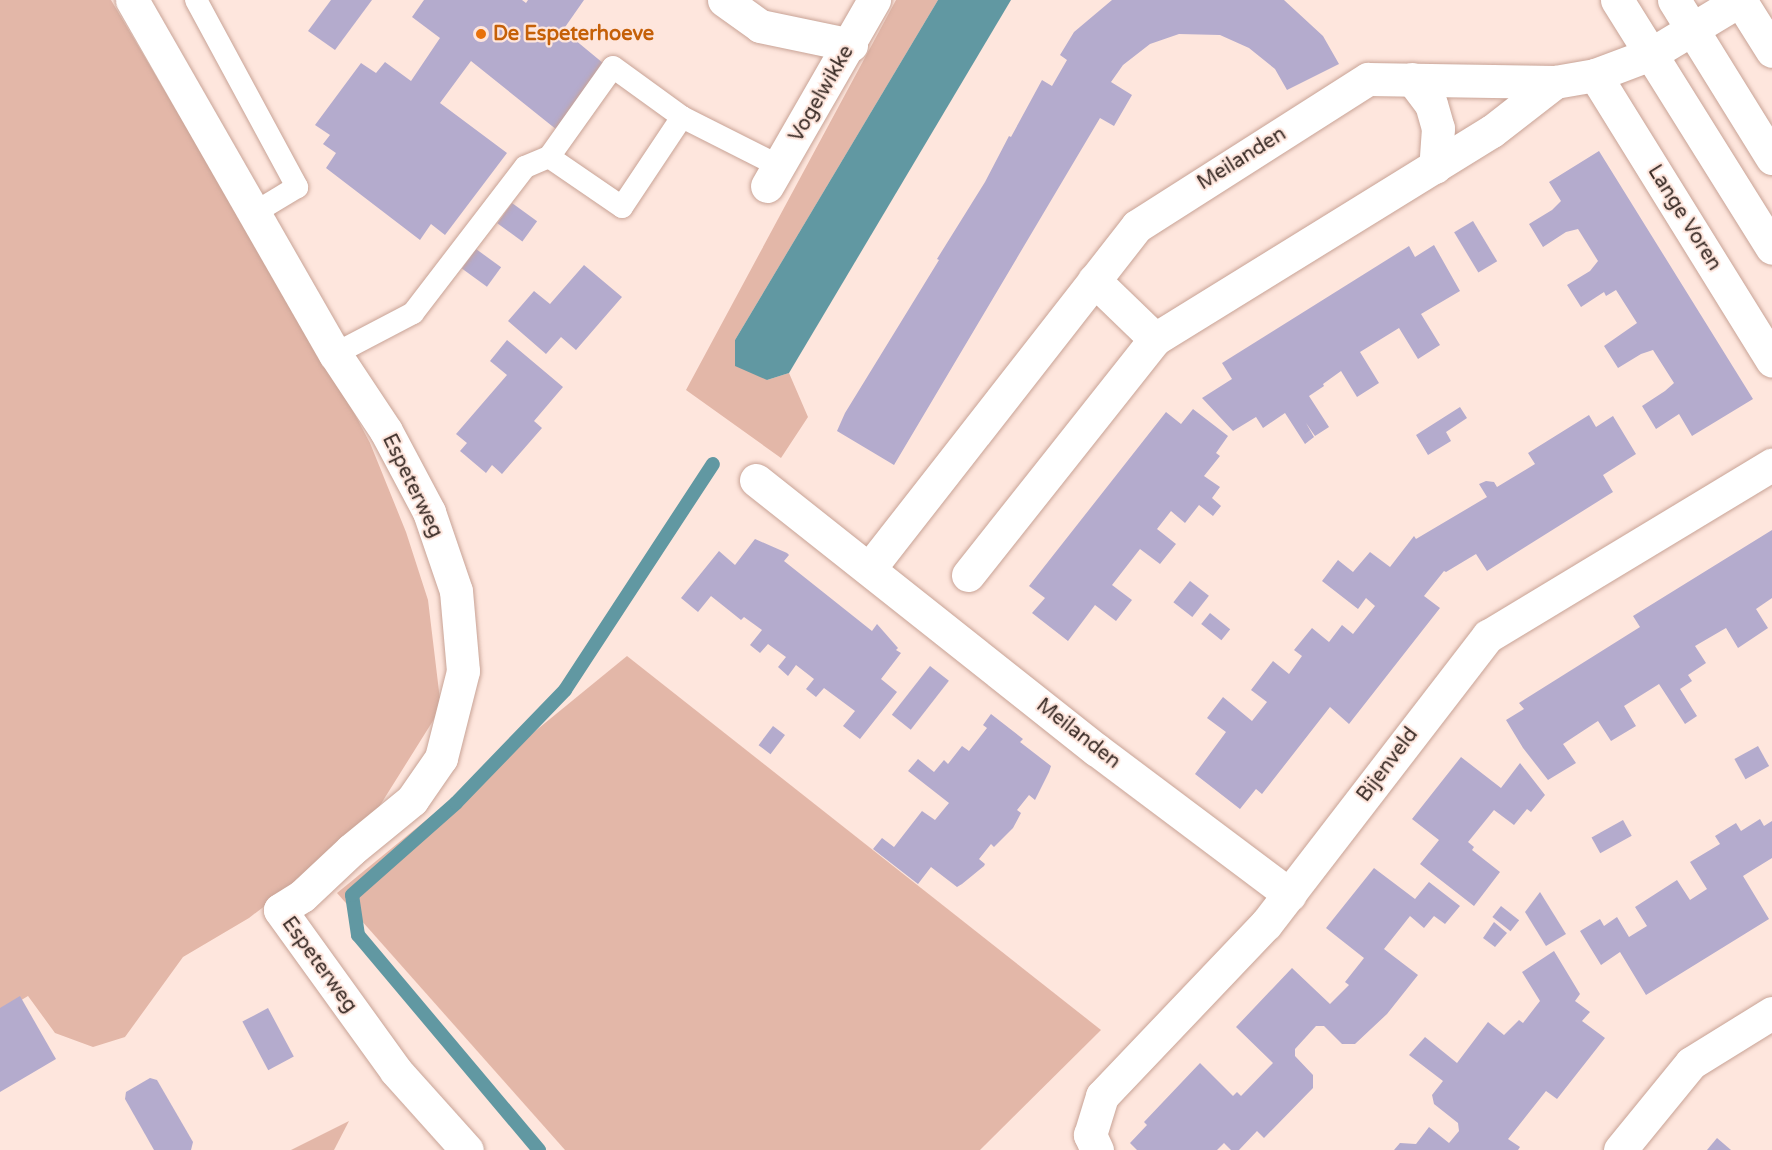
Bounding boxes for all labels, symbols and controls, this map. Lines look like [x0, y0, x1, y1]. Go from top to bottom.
place label: De Espeterhoeve [493, 22, 654, 46]
marker: De Espeterhoeve [474, 27, 488, 41]
street label: Vogelwikke [785, 41, 859, 147]
street label: Meilanden [1193, 122, 1291, 196]
street label: Lange Voren [1642, 161, 1726, 275]
street label: Espeterweg [377, 430, 447, 542]
street label: Meilanden [1031, 694, 1125, 774]
street label: Bijenveld [1352, 723, 1424, 807]
street label: Espeterweg [276, 913, 362, 1017]

